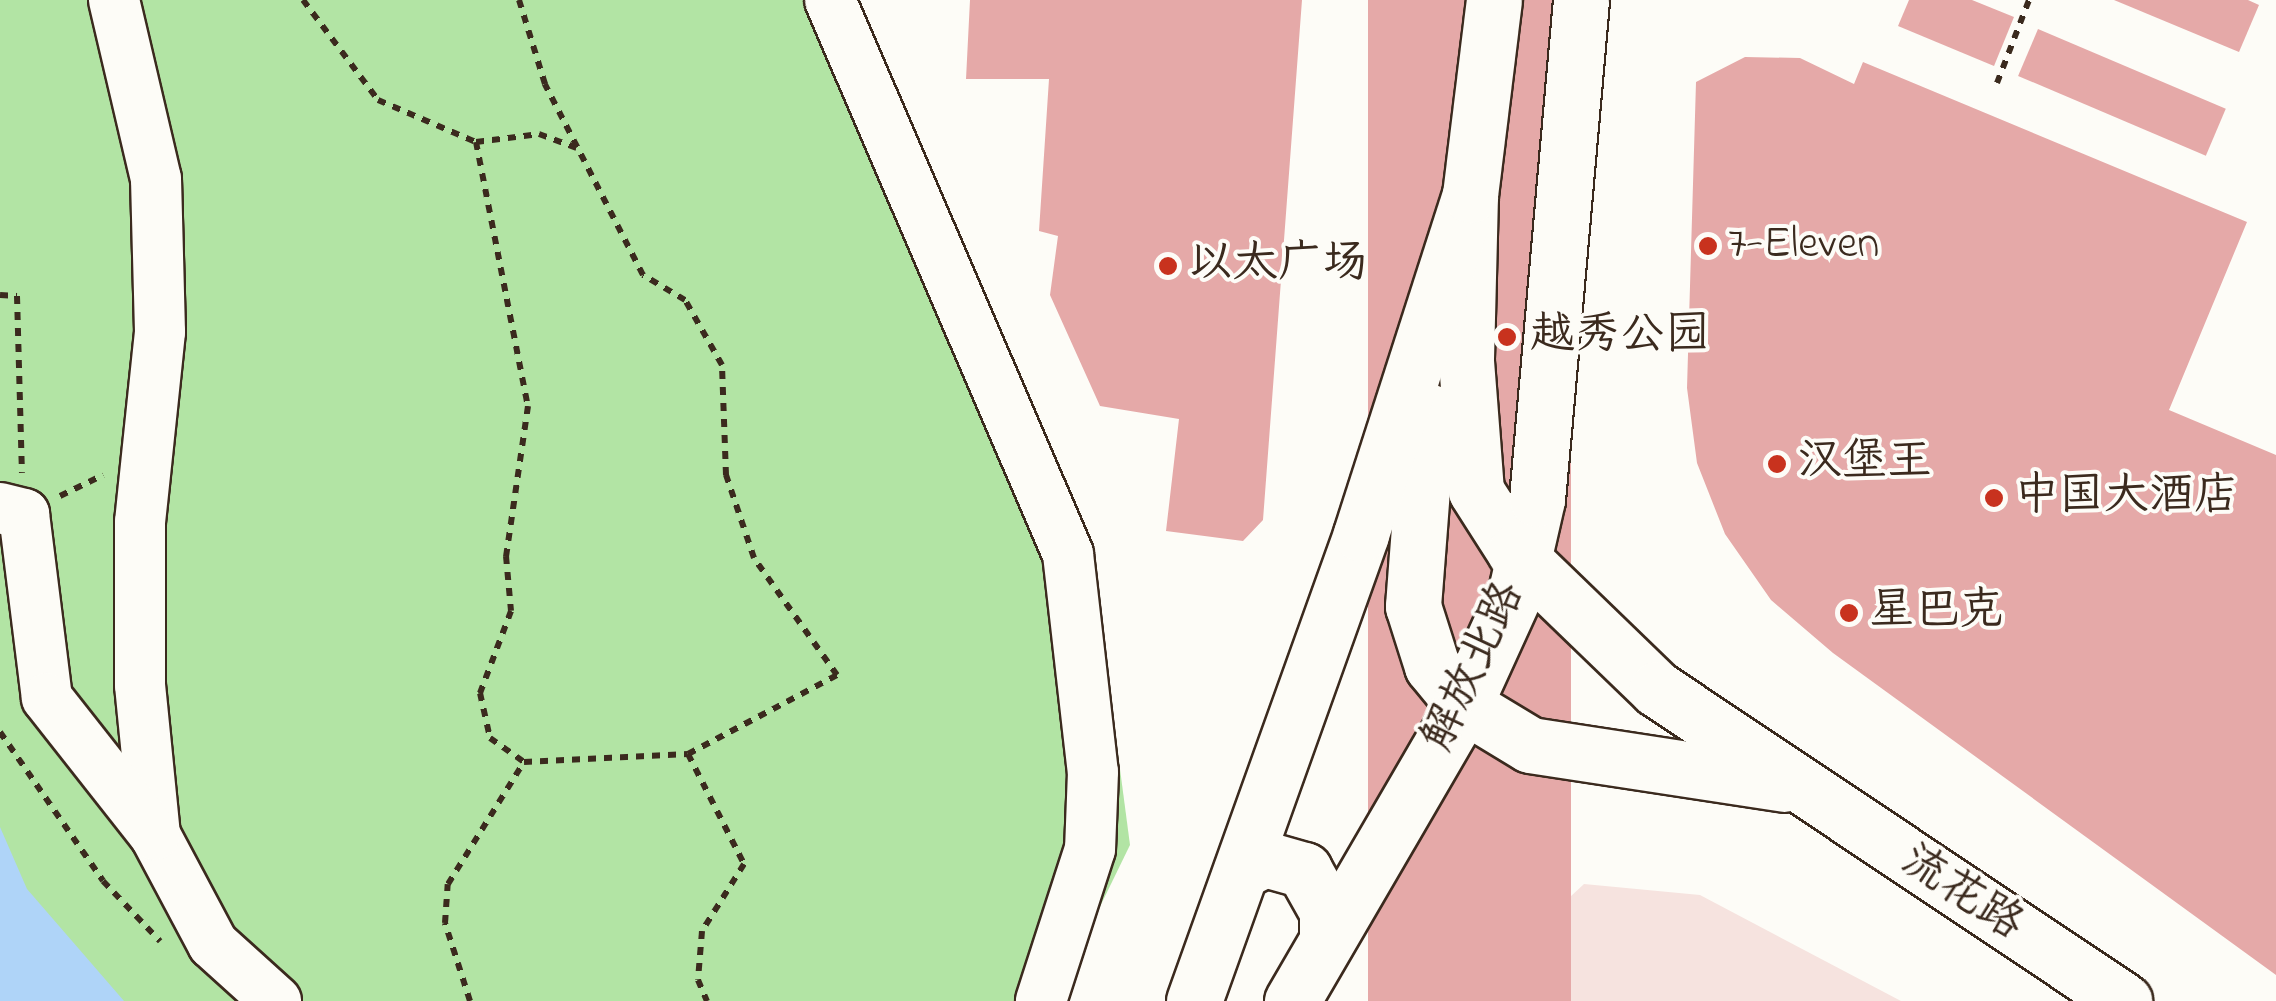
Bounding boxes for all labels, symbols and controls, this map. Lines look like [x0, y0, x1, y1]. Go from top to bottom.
place label: 7-Eleven [1728, 219, 1879, 273]
marker: 7-Eleven [1697, 235, 1719, 257]
place label: 以太广场 [1188, 239, 1368, 293]
marker: 以太广场 [1157, 255, 1179, 277]
place label: 越秀公园 [1530, 310, 1710, 364]
marker: 越秀公园 [1494, 324, 1520, 350]
place label: 汉堡王 [1797, 437, 1932, 491]
marker: 汉堡王 [1766, 453, 1788, 475]
place label: 中国大酒店 [2014, 471, 2239, 525]
marker: 中国大酒店 [1983, 487, 2005, 509]
street label: 解放北路 [1412, 574, 1538, 760]
place label: 星巴克 [1869, 586, 2004, 640]
marker: 星巴克 [1838, 602, 1860, 624]
street label: 流花路 [1890, 835, 2032, 953]

